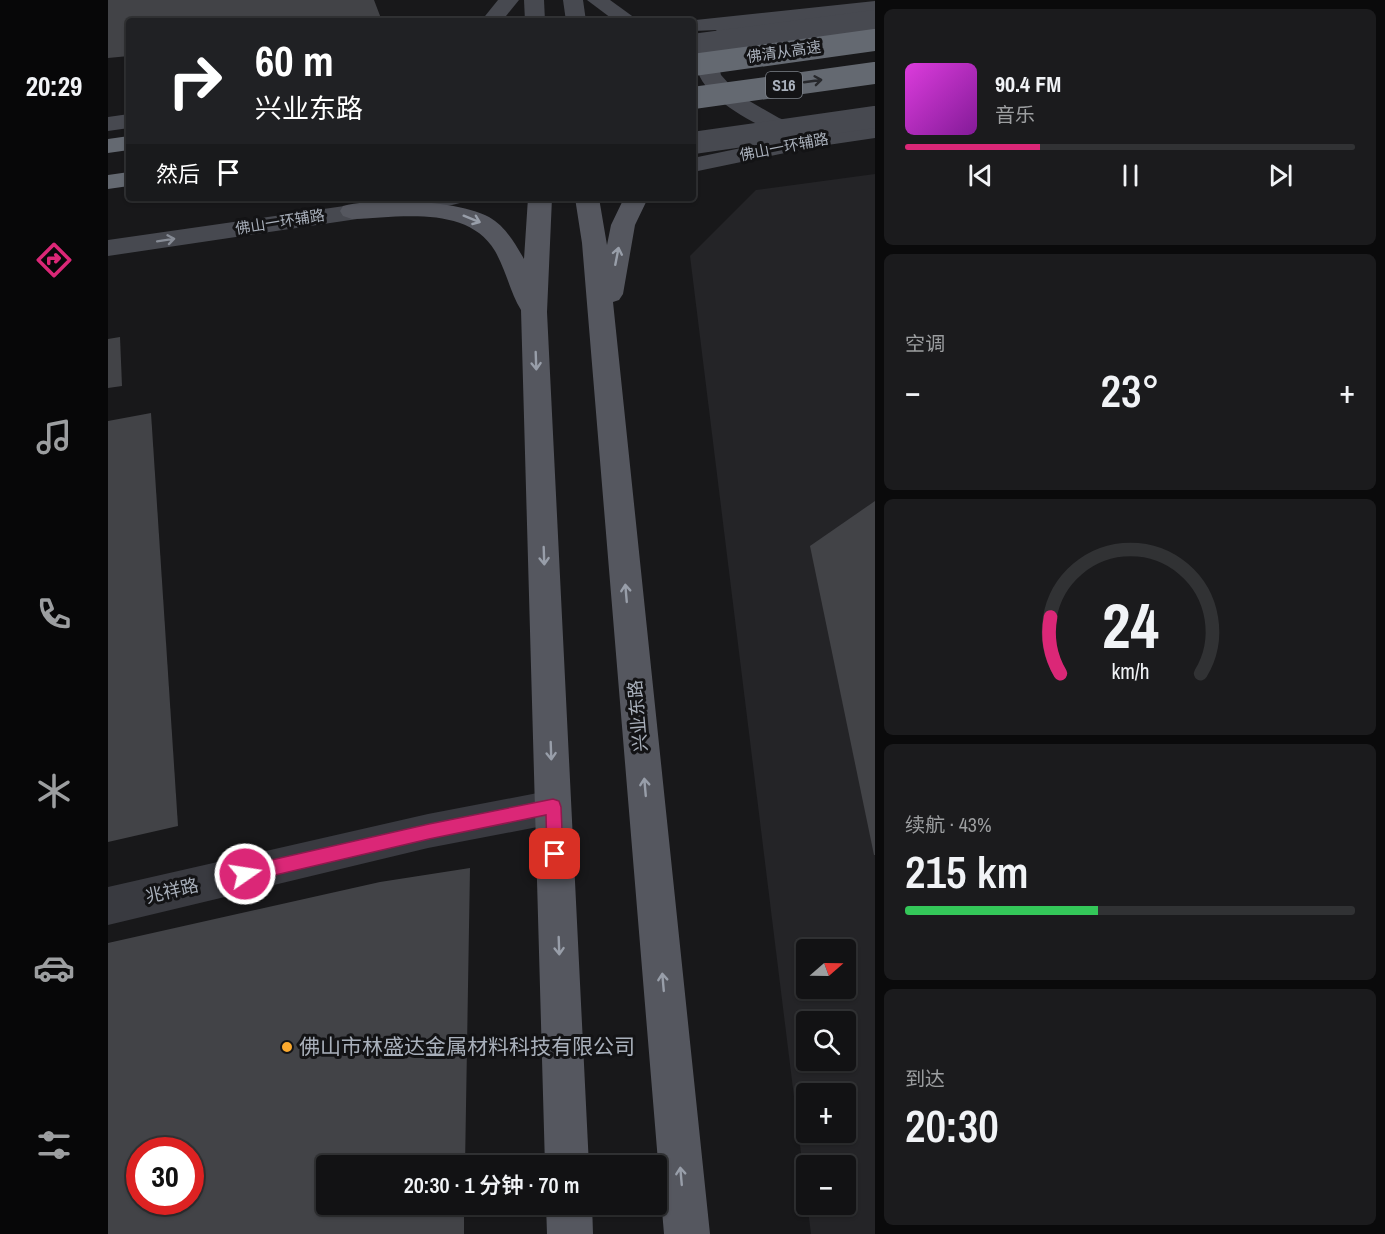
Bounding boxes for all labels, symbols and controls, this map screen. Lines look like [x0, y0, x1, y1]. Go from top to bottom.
text: 60 m [255, 33, 334, 89]
street label: 佛清从高速 [745, 36, 823, 67]
icon: right [156, 42, 234, 120]
text: 20:29 [26, 68, 82, 104]
text: 90.4 FM [995, 69, 1061, 99]
road number: S16 [766, 72, 802, 98]
one-way arrow [803, 76, 823, 87]
text: 兴业东路 [255, 90, 363, 126]
text: 音乐 [995, 101, 1035, 128]
street label: 佛山一环辅路 [738, 128, 830, 165]
icon: arrive [212, 156, 245, 189]
text: 然后 [156, 159, 200, 189]
icon: previous [964, 159, 997, 192]
icon: pause [1114, 159, 1147, 192]
icon: next [1264, 159, 1297, 192]
street label: 佛山一环辅路 [234, 204, 326, 239]
one-way arrow [462, 214, 480, 225]
one-way arrow [155, 234, 175, 245]
icon: directions [33, 239, 75, 281]
one-way arrow [612, 247, 623, 266]
text: 空调 [905, 330, 945, 357]
one-way arrow [531, 351, 542, 371]
text: 23° [1100, 360, 1160, 421]
text: − [905, 369, 921, 413]
text: + [1339, 369, 1355, 413]
icon: music [33, 416, 75, 458]
one-way arrow [538, 546, 549, 566]
text: 24 [1102, 583, 1158, 667]
one-way arrow [620, 584, 631, 604]
icon: phone [33, 593, 75, 635]
text: km/h [1111, 657, 1149, 686]
street label: 兴业东路 [622, 679, 653, 753]
one-way arrow [546, 741, 557, 761]
icon: climate [33, 770, 75, 812]
one-way arrow [639, 778, 650, 798]
text: 续航 · 43% [905, 811, 992, 838]
pin [529, 828, 580, 879]
icon: arrive [538, 837, 571, 870]
text: 215 km [905, 841, 1029, 902]
position arrow [213, 842, 277, 906]
street label: 兆祥路 [143, 872, 201, 909]
one-way arrow [553, 935, 564, 955]
north arrow [796, 939, 856, 999]
map controls [796, 939, 856, 1215]
icon: car [33, 947, 75, 989]
one-way arrow [657, 972, 668, 992]
button: search [796, 1011, 856, 1071]
place label: 佛山市林盛达金属材料科技有限公司 [299, 1032, 635, 1061]
marker: 佛山市林盛达金属材料科技有限公司 [280, 1040, 294, 1054]
text: 到达 [905, 1065, 945, 1092]
button: + [796, 1083, 856, 1143]
text: 20:30 [905, 1095, 999, 1156]
icon: filters [33, 1124, 75, 1166]
speed limit sign: 30 [126, 1137, 204, 1215]
button: − [796, 1155, 856, 1215]
one-way arrow [675, 1166, 686, 1186]
text: 20:30 · 1 分钟 · 70 m [404, 1170, 579, 1200]

